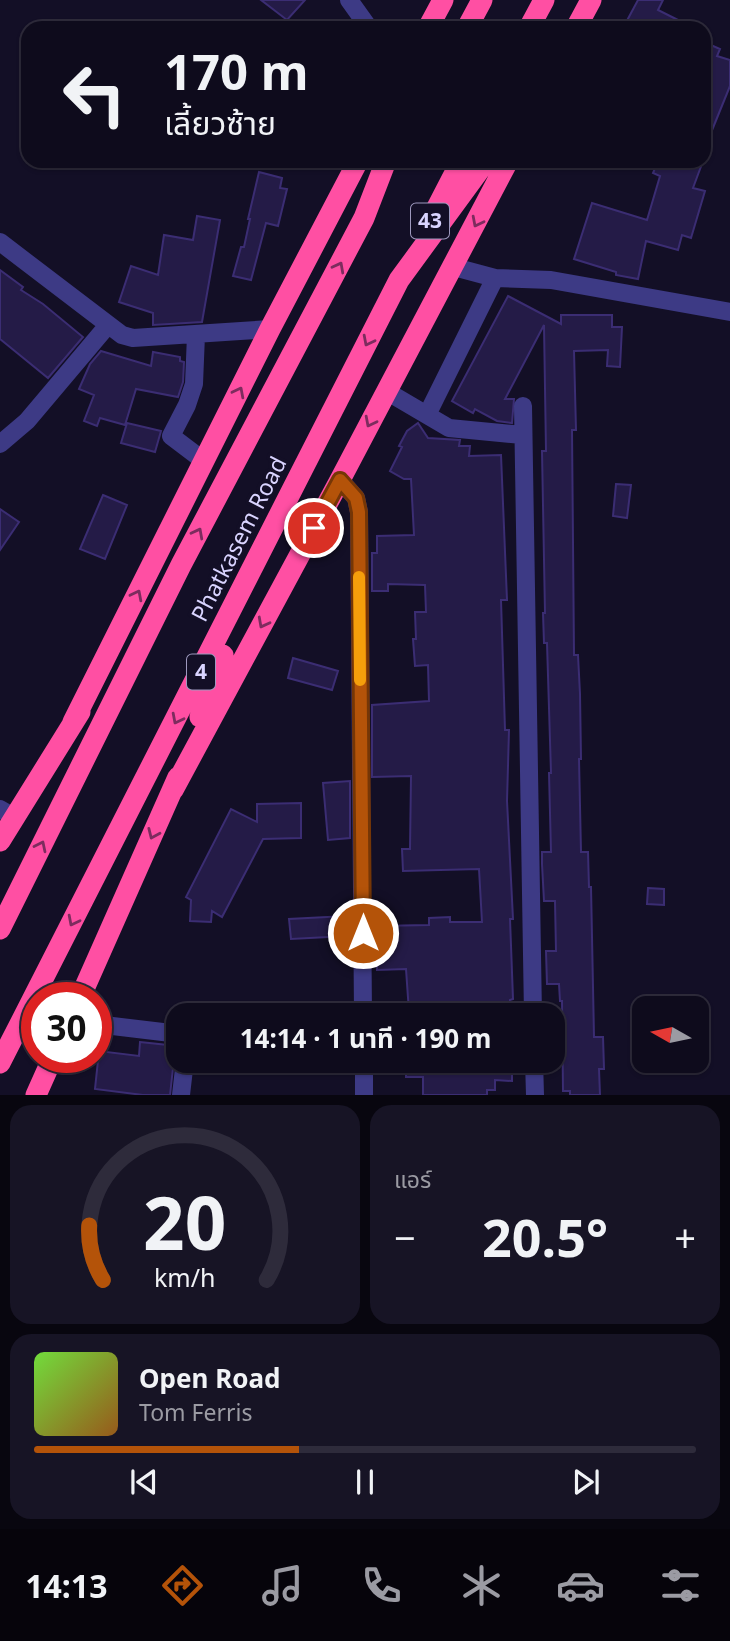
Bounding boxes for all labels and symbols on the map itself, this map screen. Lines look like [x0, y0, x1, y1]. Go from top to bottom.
road number: 43 [411, 204, 449, 238]
one-way arrow [472, 215, 485, 227]
one-way arrow [330, 262, 344, 274]
one-way arrow [363, 334, 377, 346]
one-way arrow [230, 387, 244, 399]
one-way arrow [364, 415, 378, 428]
street label: Phatkasem Road [183, 451, 294, 627]
pin [284, 498, 344, 558]
one-way arrow [189, 528, 203, 540]
one-way arrow [128, 590, 142, 603]
one-way arrow [258, 616, 271, 628]
road number: 4 [187, 654, 215, 690]
one-way arrow [171, 712, 185, 724]
one-way arrow [147, 827, 161, 839]
one-way arrow [33, 841, 47, 853]
position arrow [326, 896, 400, 970]
one-way arrow [67, 914, 81, 926]
speed limit sign: 30 [21, 982, 112, 1073]
north arrow [632, 996, 709, 1073]

